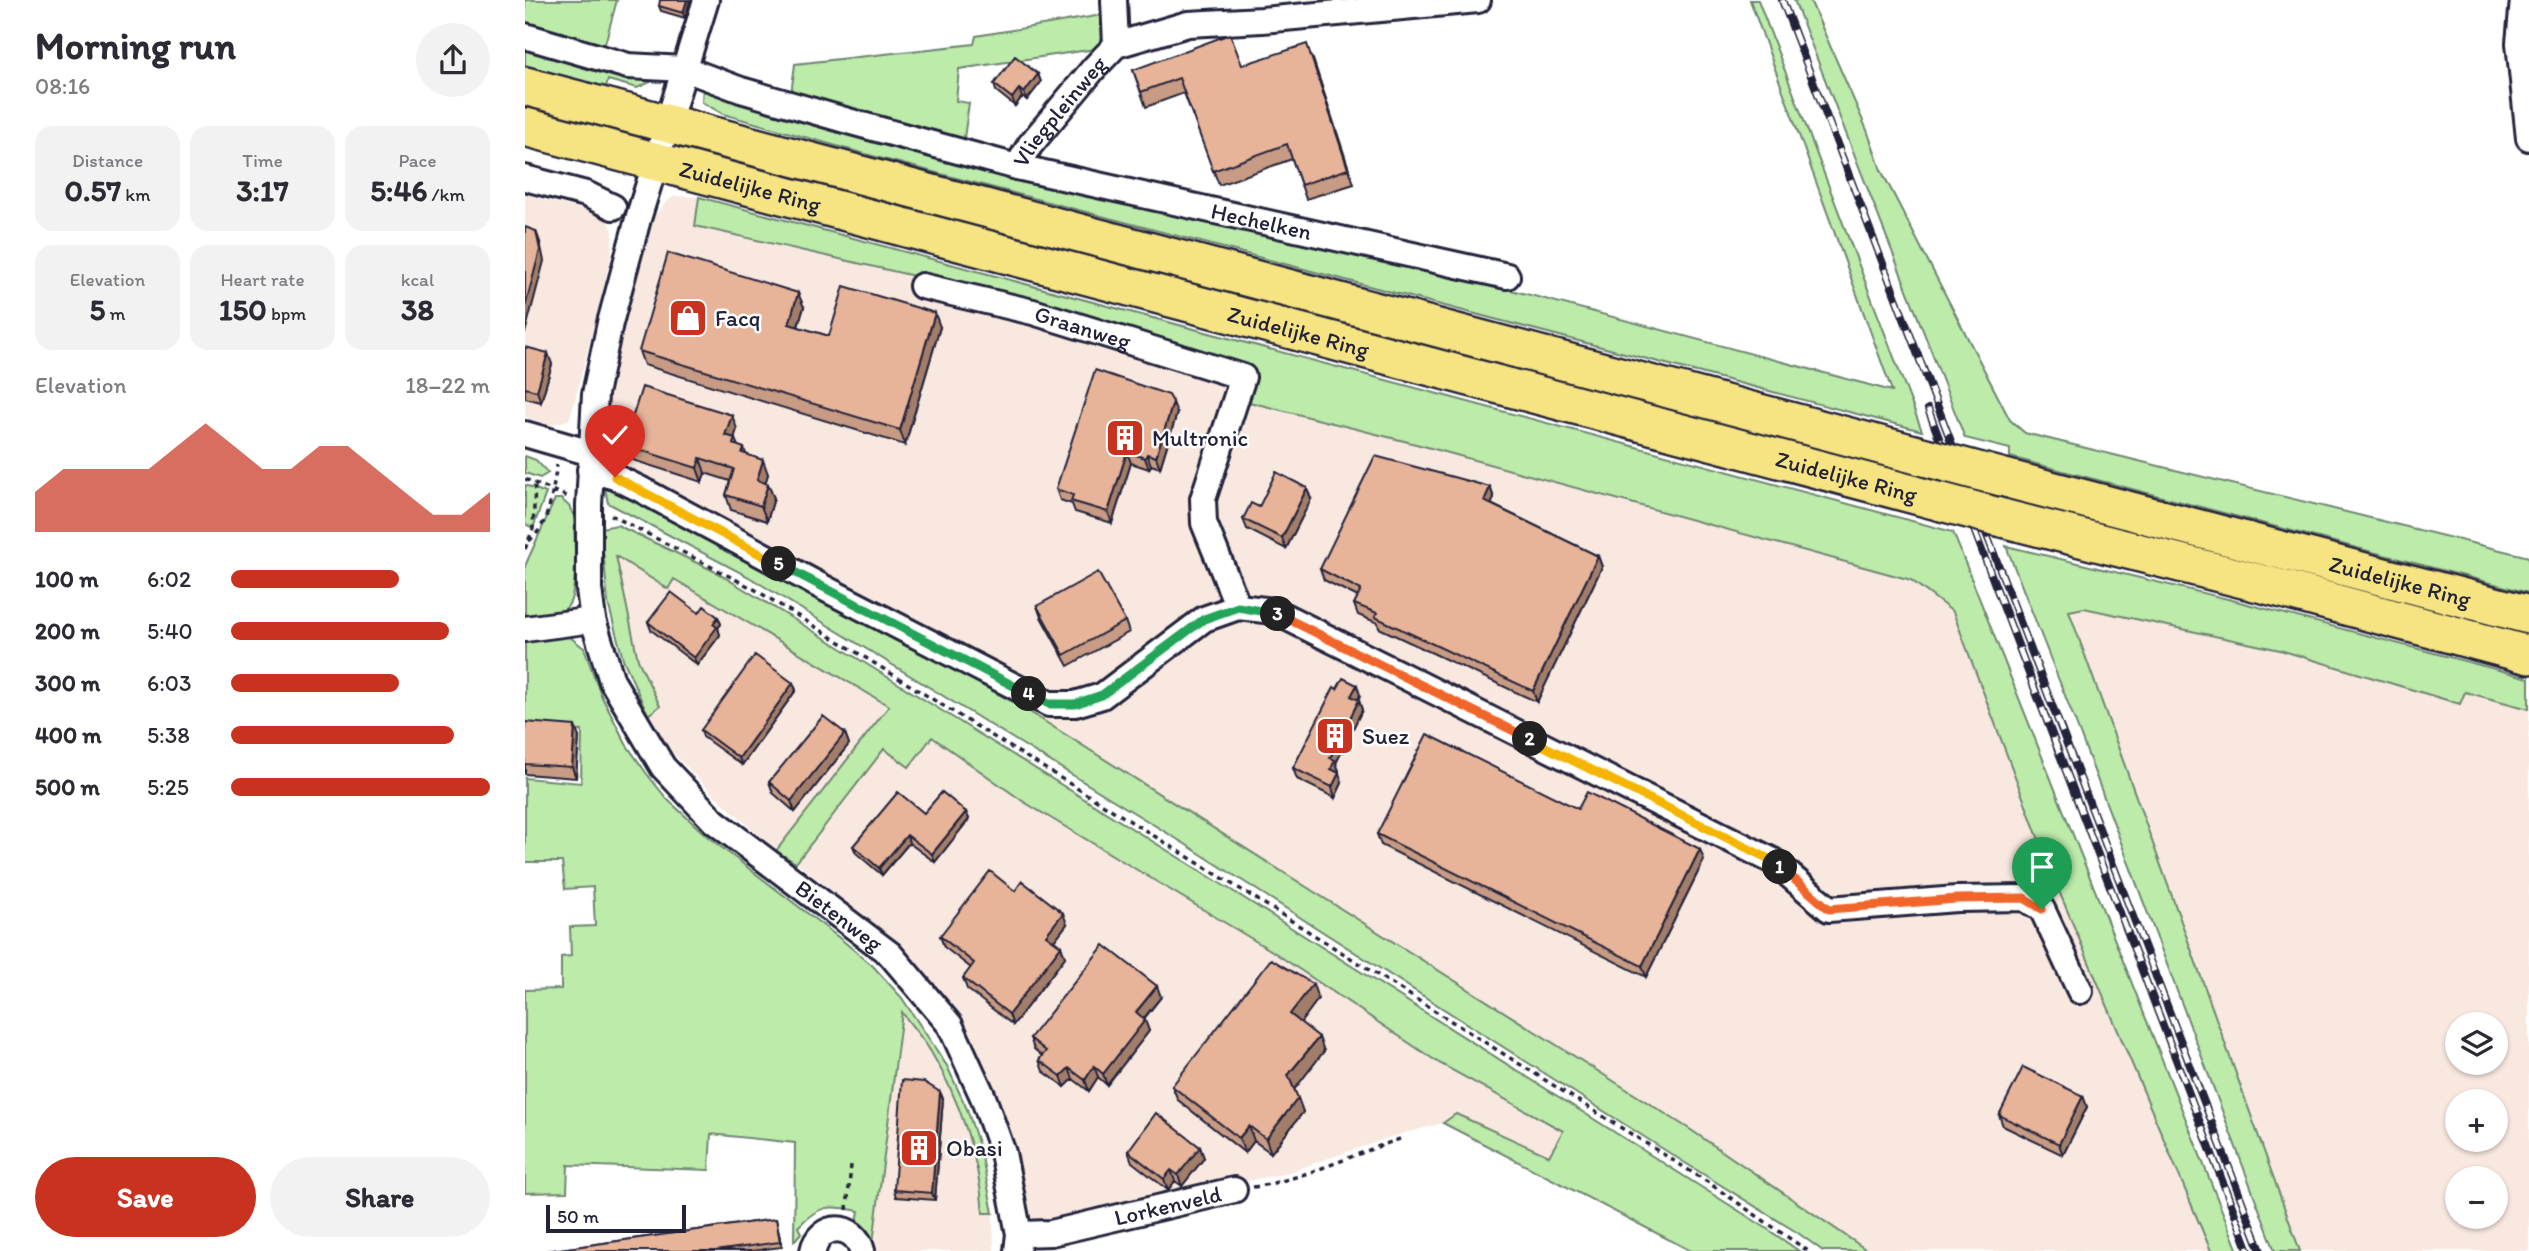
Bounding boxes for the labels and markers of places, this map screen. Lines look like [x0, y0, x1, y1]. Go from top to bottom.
shop icon: Facq [667, 297, 709, 339]
place label: Facq [715, 304, 761, 332]
pin [585, 405, 645, 477]
building icon: Multronic [1104, 417, 1146, 459]
place label: Multronic [1152, 424, 1248, 452]
pin: 5 [761, 546, 797, 582]
pin: 3 [1261, 596, 1295, 632]
pin: 4 [1011, 676, 1047, 712]
building icon: Suez [1314, 715, 1356, 757]
place label: Suez [1362, 722, 1410, 750]
pin: 2 [1513, 722, 1548, 756]
pin [2012, 837, 2072, 909]
pin: 1 [1763, 850, 1797, 884]
building icon: Obasi [898, 1127, 940, 1169]
place label: Obasi [946, 1134, 1003, 1162]

